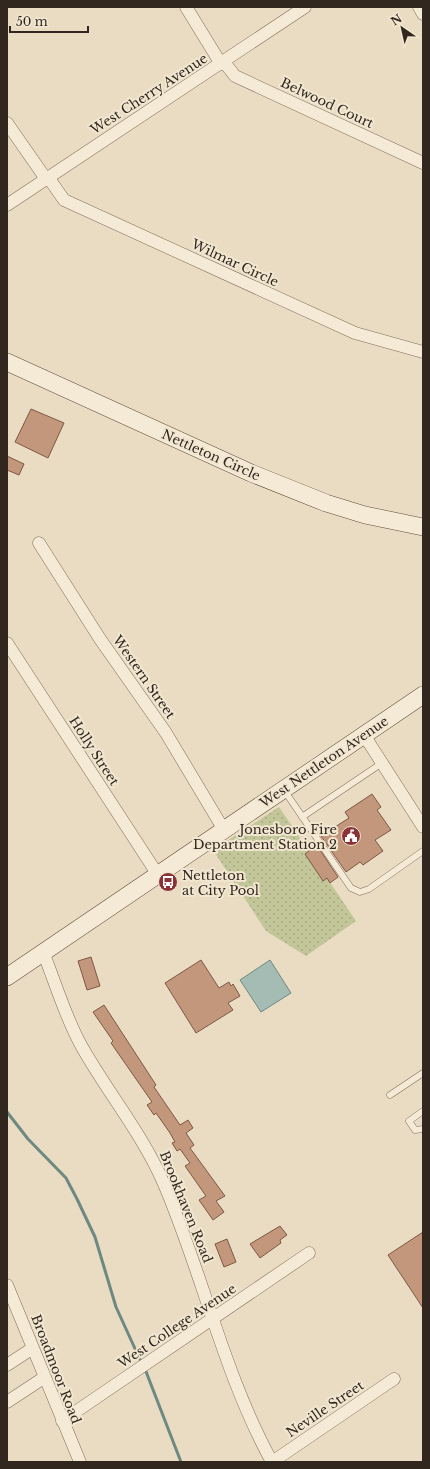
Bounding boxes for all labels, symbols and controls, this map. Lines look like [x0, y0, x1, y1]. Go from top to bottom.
scale bar [10, 8, 88, 34]
north arrow [382, 8, 422, 48]
text: N [388, 11, 405, 28]
text: 50 m [16, 14, 48, 29]
street label: West Cherry Avenue [86, 50, 211, 139]
street label: Belwood Court [278, 74, 376, 132]
street label: Wilmar Circle [188, 235, 281, 291]
street label: Nettleton Circle [159, 426, 263, 484]
street label: Western Street [108, 631, 179, 722]
street label: Holly Street [65, 713, 123, 789]
street label: West Nettleton Avenue [256, 713, 392, 812]
place label: Jonesboro Fire Department Station 2 [193, 821, 337, 853]
public building icon: Jonesboro Fire Department Station 2 [340, 825, 362, 847]
place label: Nettleton at City Pool [182, 867, 259, 899]
bus stop icon: Nettleton at City Pool [157, 871, 179, 893]
street label: Brookhaven Road [156, 1149, 216, 1266]
street label: West College Avenue [114, 1280, 239, 1372]
street label: Broadmoor Road [27, 1312, 85, 1426]
street label: Neville Street [283, 1377, 367, 1441]

